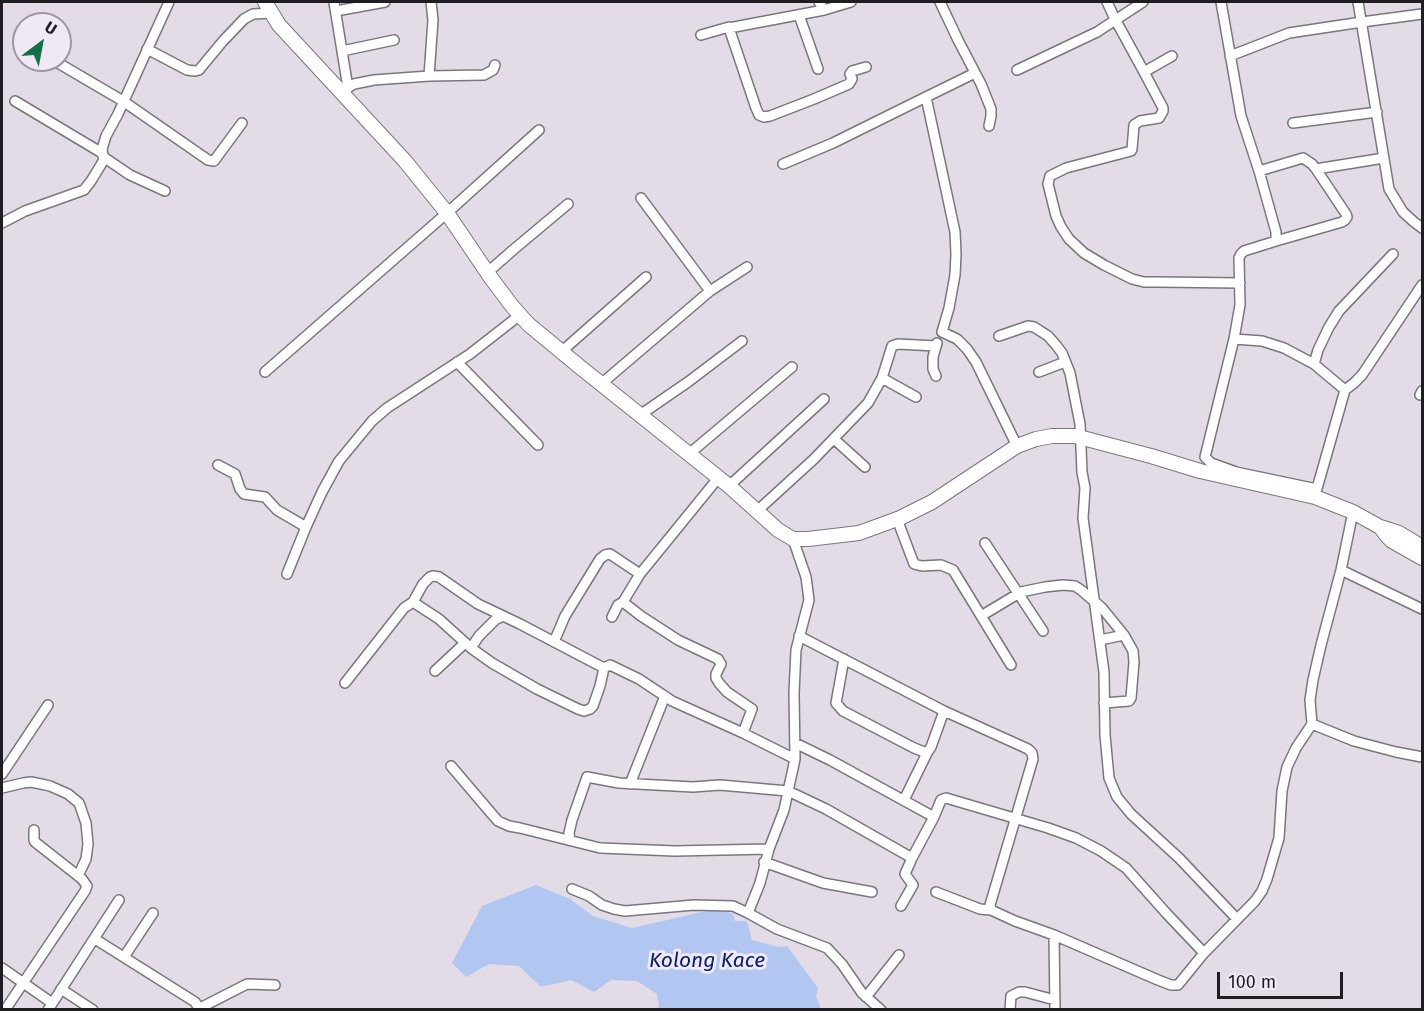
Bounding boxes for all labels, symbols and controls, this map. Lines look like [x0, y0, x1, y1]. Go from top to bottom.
north arrow [12, 12, 72, 72]
text: U [41, 17, 60, 39]
water label: Kolong Kace [649, 948, 765, 974]
scale bar [1220, 960, 1346, 998]
text: 100 m [1228, 971, 1276, 993]

